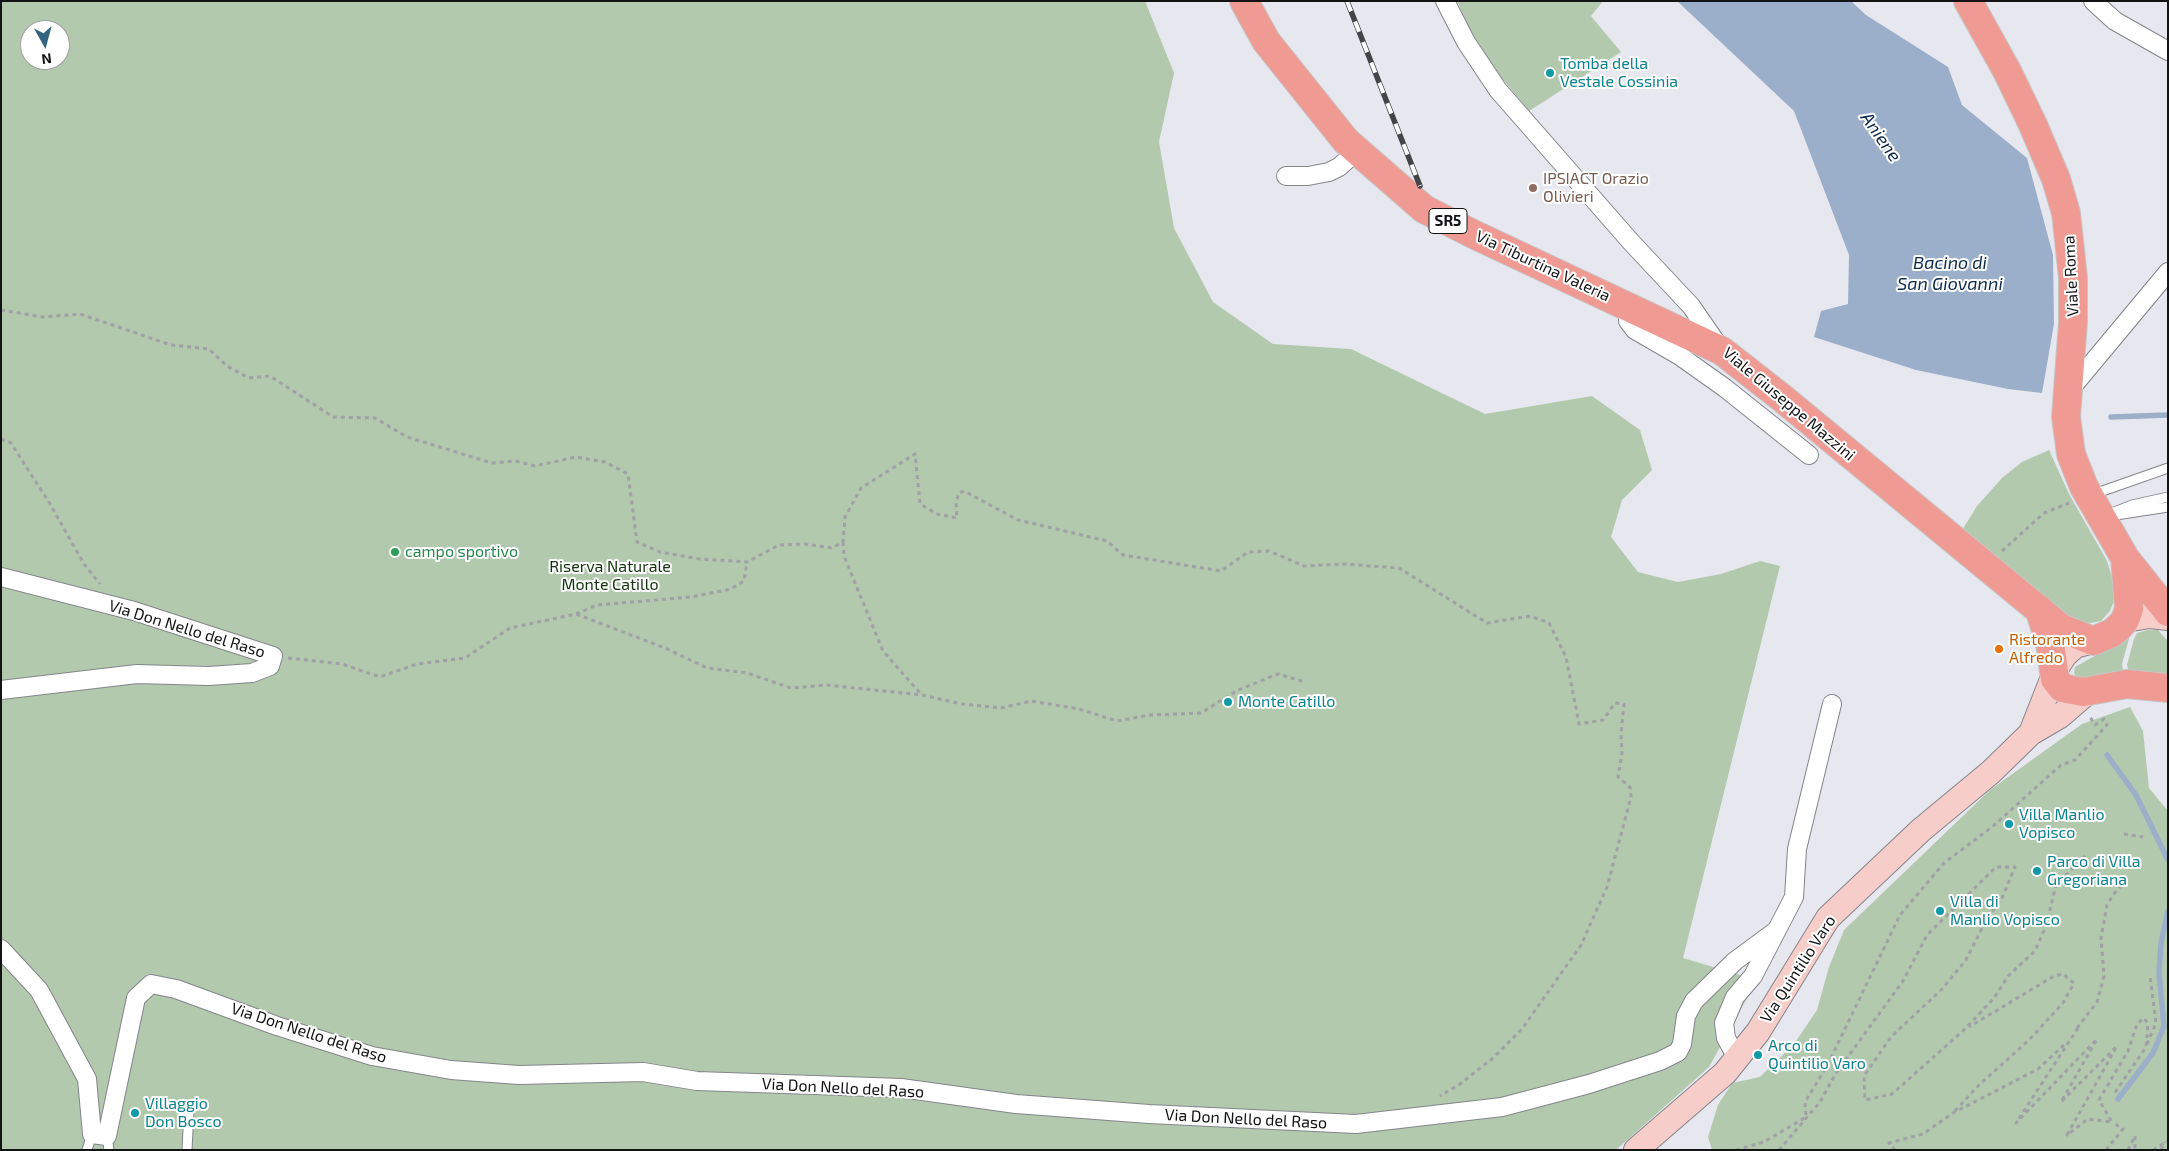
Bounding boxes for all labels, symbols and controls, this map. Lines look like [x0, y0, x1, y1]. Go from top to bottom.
north arrow [20, 20, 70, 70]
text: N [41, 50, 53, 68]
place label: Tomba della Vestale Cossinia [1560, 54, 1678, 92]
marker: Tomba della Vestale Cossinia [1544, 67, 1556, 79]
water label: Aniene [1856, 108, 1906, 166]
place label: IPSIACT Orazio Olivieri [1543, 169, 1649, 207]
marker: IPSIACT Orazio Olivieri [1527, 182, 1539, 194]
road number: SR5 [1429, 208, 1467, 234]
street label: Via Tiburtina Valeria [1473, 226, 1613, 306]
street label: Viale Roma [2059, 235, 2083, 317]
water label: Bacino di San Giovanni [1897, 252, 2003, 294]
street label: Viale Giuseppe Mazzini [1719, 343, 1859, 465]
place label: campo sportivo [405, 542, 518, 562]
marker: campo sportivo [389, 546, 401, 558]
park label: Riserva Naturale Monte Catillo [549, 557, 671, 595]
street label: Via Don Nello del Raso [106, 596, 268, 662]
place label: Ristorante Alfredo [2009, 630, 2085, 668]
marker: Ristorante Alfredo [1993, 643, 2005, 655]
place label: Monte Catillo [1238, 692, 1335, 712]
marker: Monte Catillo [1222, 696, 1234, 708]
place label: Villa Manlio Vopisco [2019, 805, 2104, 843]
marker: Villa Manlio Vopisco [2003, 818, 2015, 830]
place label: Parco di Villa Gregoriana [2047, 852, 2140, 890]
marker: Parco di Villa Gregoriana [2031, 865, 2043, 877]
place label: Villa di Manlio Vopisco [1950, 892, 2060, 930]
marker: Villa di Manlio Vopisco [1934, 905, 1946, 917]
street label: Via Quintilio Varo [1756, 912, 1840, 1026]
street label: Via Don Nello del Raso [229, 999, 389, 1067]
place label: Arco di Quintilio Varo [1768, 1036, 1866, 1074]
marker: Arco di Quintilio Varo [1752, 1049, 1764, 1061]
street label: Via Don Nello del Raso [761, 1074, 925, 1102]
place label: Villaggio Don Bosco [145, 1094, 221, 1132]
street label: Via Don Nello del Raso [1164, 1105, 1328, 1133]
marker: Villaggio Don Bosco [129, 1107, 141, 1119]

